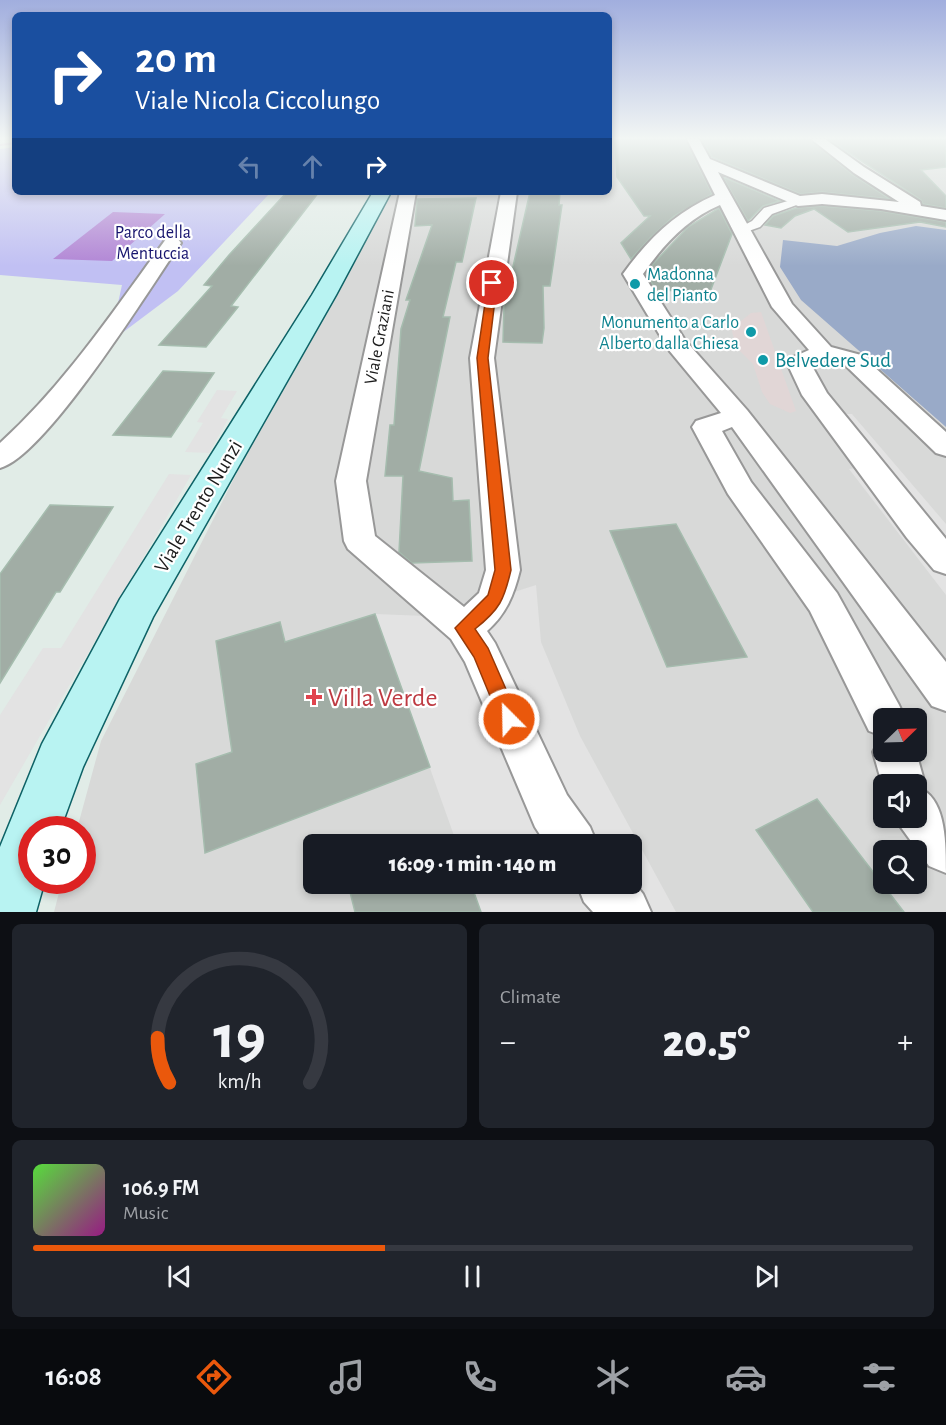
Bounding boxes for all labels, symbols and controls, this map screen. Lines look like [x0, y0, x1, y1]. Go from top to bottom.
icon: right [36, 36, 114, 114]
text: 20 m [135, 38, 217, 80]
text: Viale Nicola Ciccolungo [135, 87, 380, 114]
icon: left [233, 150, 266, 183]
icon: ahead [296, 150, 329, 183]
icon: right [359, 150, 392, 183]
park label: Parco della Mentuccia [115, 224, 191, 263]
pin [466, 257, 517, 308]
icon: arrive [475, 266, 508, 299]
place label: Madonna del Pianto [647, 266, 718, 305]
marker: Madonna del Pianto [628, 277, 642, 291]
street label: Viale Graziani [362, 288, 398, 386]
place label: Monumento a Carlo Alberto dalla Chiesa [599, 314, 739, 353]
marker: Monumento a Carlo Alberto dalla Chiesa [744, 325, 758, 339]
place label: Belvedere Sud [775, 350, 891, 371]
marker: Belvedere Sud [756, 353, 770, 367]
street label: Viale Trento Nunzi [151, 436, 246, 576]
place label: Villa Verde [328, 685, 437, 711]
position arrow [477, 687, 541, 751]
marker: Villa Verde [305, 688, 323, 706]
north arrow [873, 708, 927, 762]
map controls [873, 708, 927, 894]
button: sound [873, 774, 927, 828]
speed limit sign: 30 [18, 816, 96, 894]
button: search [873, 840, 927, 894]
text: 16:09 · 1 min · 140 m [389, 853, 556, 875]
text: Climate [500, 987, 561, 1007]
text: 19 [213, 1007, 266, 1069]
text: 20.5° [663, 1020, 750, 1065]
text: − [500, 1026, 516, 1059]
text: + [897, 1026, 913, 1059]
text: km/h [217, 1071, 262, 1092]
text: 106.9 FM [123, 1177, 199, 1199]
text: Music [123, 1203, 169, 1223]
icon: previous [163, 1260, 196, 1293]
icon: pause [456, 1260, 489, 1293]
icon: next [750, 1260, 783, 1293]
icon: directions [193, 1356, 235, 1398]
icon: music [326, 1356, 368, 1398]
icon: phone [459, 1356, 501, 1398]
icon: climate [592, 1356, 634, 1398]
icon: car [725, 1356, 767, 1398]
icon: filters [858, 1356, 900, 1398]
text: 16:08 [46, 1363, 102, 1390]

